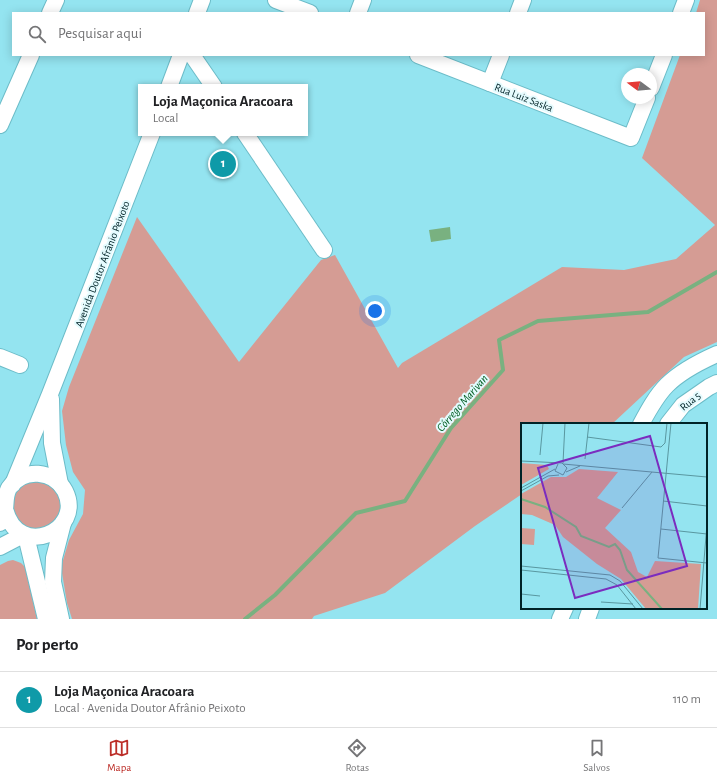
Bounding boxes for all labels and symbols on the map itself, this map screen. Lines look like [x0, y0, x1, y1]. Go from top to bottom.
north arrow [621, 68, 657, 104]
street label: Rua Luiz Saska [493, 81, 555, 114]
pin: 1 [210, 149, 236, 179]
street label: Avenida Doutor Afrânio Peixoto [73, 200, 132, 329]
your location [365, 301, 385, 321]
water label: Córrego Marivan [434, 372, 490, 434]
street label: Rua 5 [678, 390, 703, 413]
inset map [521, 423, 707, 609]

